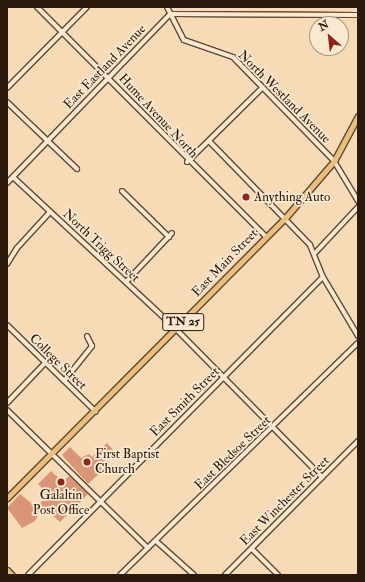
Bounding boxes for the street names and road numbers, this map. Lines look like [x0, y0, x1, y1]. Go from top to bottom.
street label: East Eastland Avenue [61, 21, 149, 113]
street label: North Westland Avenue [234, 47, 334, 147]
street label: Hume Avenue North [115, 71, 201, 161]
street label: North Trigg Street [59, 206, 143, 286]
street label: East Main Street [189, 226, 261, 300]
road number: TN 25 [162, 312, 204, 332]
street label: College Street [26, 331, 90, 393]
street label: East Smith Street [147, 364, 223, 440]
street label: East Bledsoe Street [192, 413, 274, 493]
street label: East Winchester Street [237, 453, 333, 549]

